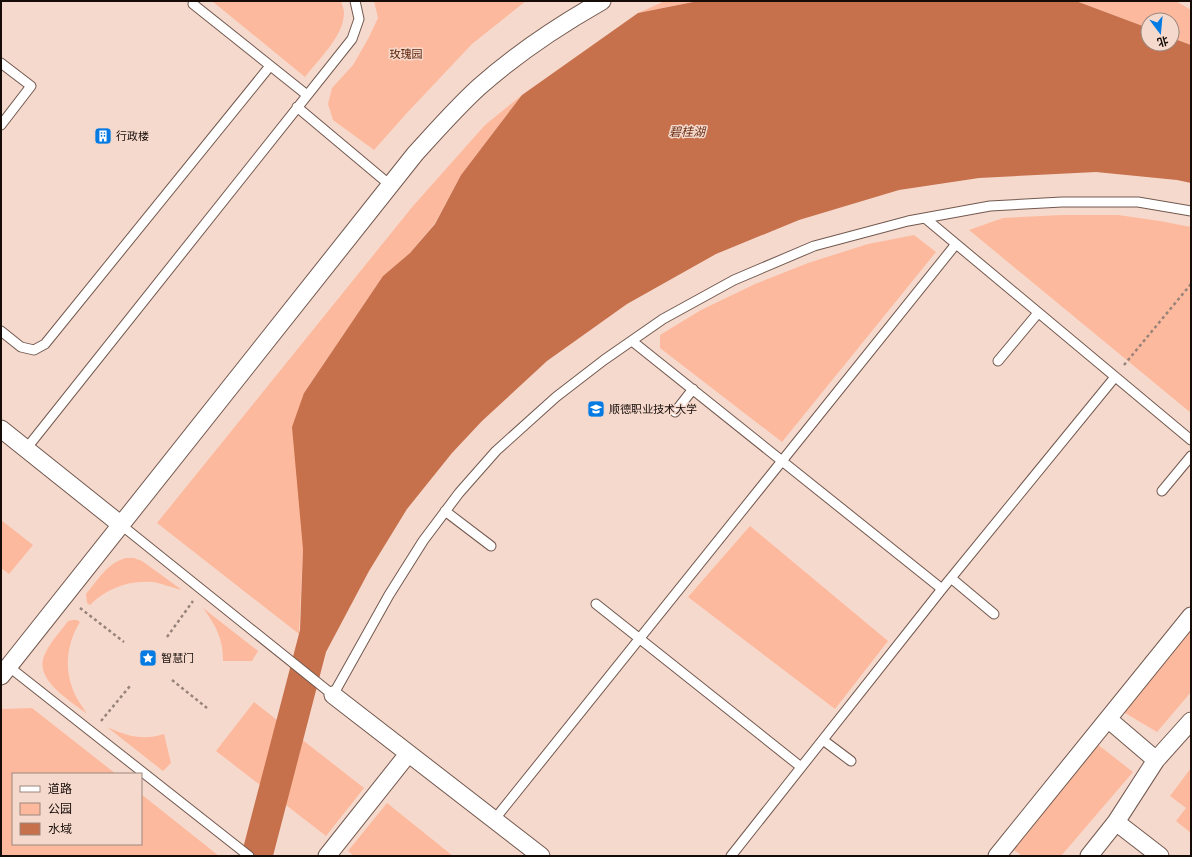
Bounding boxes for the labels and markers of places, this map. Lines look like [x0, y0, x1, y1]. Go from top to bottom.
building icon: 行政楼 [93, 126, 113, 146]
place label: 行政楼 [116, 129, 149, 143]
school or university icon: 顺德职业技术大学 [586, 399, 606, 419]
place label: 顺德职业技术大学 [609, 402, 697, 416]
place icon: 智慧门 [138, 648, 158, 668]
place label: 智慧门 [161, 651, 194, 665]

